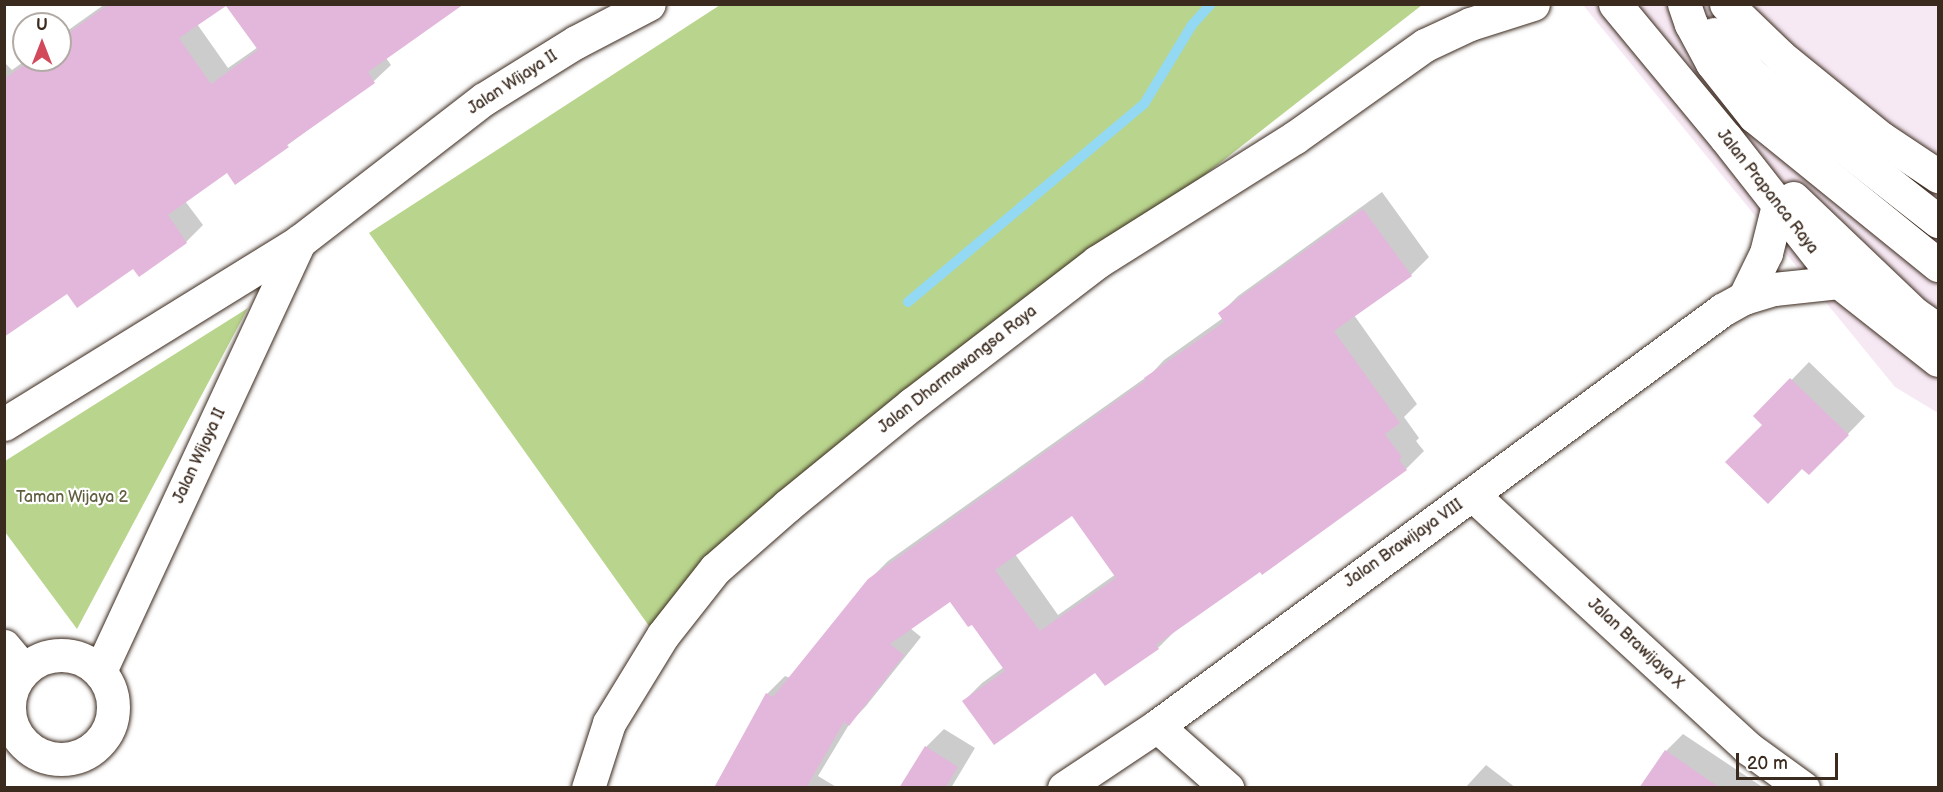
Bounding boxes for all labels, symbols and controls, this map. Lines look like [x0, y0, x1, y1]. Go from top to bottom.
north arrow [12, 12, 72, 72]
text: U [36, 16, 48, 35]
street label: Jalan Wijaya II [464, 47, 562, 119]
street label: Jalan Prapanca Raya [1712, 126, 1822, 258]
street label: Jalan Dharmawangsa Raya [875, 302, 1041, 438]
street label: Jalan Wijaya II [169, 405, 231, 507]
park label: Taman Wijaya 2 [16, 488, 128, 508]
street label: Jalan Brawijaya VIII [1341, 496, 1467, 592]
street label: Jalan Brawijaya X [1583, 594, 1687, 694]
scale bar [1739, 741, 1841, 779]
text: 20 m [1747, 753, 1788, 774]

